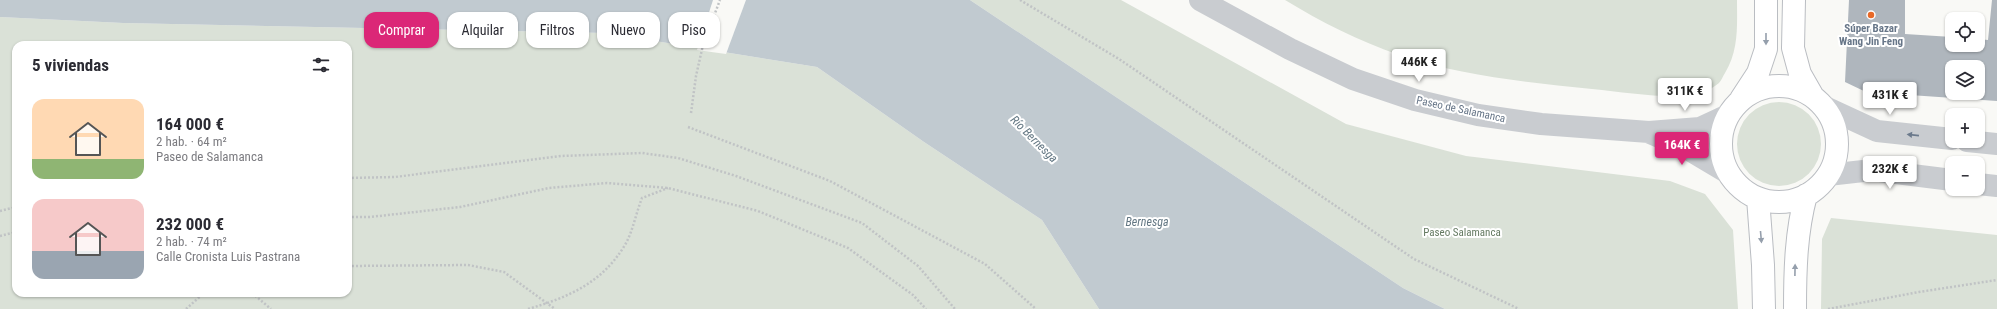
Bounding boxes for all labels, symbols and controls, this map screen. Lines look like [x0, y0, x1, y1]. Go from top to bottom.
marker: Súper Bazar Wang Jin Feng [1866, 10, 1876, 20]
chip: Comprar [364, 12, 439, 48]
chip: Alquilar [447, 12, 518, 48]
chip: Filtros [526, 12, 589, 48]
chip: Nuevo [597, 12, 660, 48]
chip: Piso [668, 12, 720, 48]
map controls [1945, 12, 1985, 196]
button: locate [1945, 12, 1985, 52]
place label: Súper Bazar Wang Jin Feng [1839, 22, 1903, 48]
one-way arrow [1763, 33, 1769, 46]
pin: 446K € [1386, 49, 1452, 83]
icon: filters [310, 54, 332, 76]
text: 446K € [1401, 54, 1437, 69]
text: 5 viviendas [32, 55, 109, 75]
button: layers [1945, 60, 1985, 100]
pin: 311K € [1652, 78, 1718, 112]
pin: 431K € [1857, 82, 1923, 116]
text: 311K € [1667, 83, 1703, 98]
text: 431K € [1872, 87, 1908, 102]
street label: Paseo de Salamanca [1415, 94, 1507, 125]
button: + [1945, 108, 1985, 148]
water label: Río Bernesga [1008, 113, 1060, 165]
text: 164 000 € [156, 114, 224, 134]
icon: home [64, 115, 112, 163]
pin: 164K € [1649, 132, 1715, 166]
one-way arrow [1907, 132, 1919, 138]
text: 2 hab. · 64 m² [156, 134, 227, 149]
text: 164K € [1664, 137, 1700, 152]
text: Paseo de Salamanca [156, 149, 263, 164]
pin: 232K € [1857, 156, 1923, 190]
button: − [1945, 156, 1985, 196]
text: 232K € [1872, 161, 1908, 176]
text: 232 000 € [156, 214, 224, 234]
icon: home [64, 215, 112, 263]
water label: Bernesga [1125, 215, 1169, 229]
park label: Paseo Salamanca [1423, 226, 1501, 239]
one-way arrow [1758, 231, 1764, 243]
text: 2 hab. · 74 m² [156, 234, 227, 249]
text: Calle Cronista Luis Pastrana [156, 249, 300, 264]
one-way arrow [1792, 263, 1798, 276]

